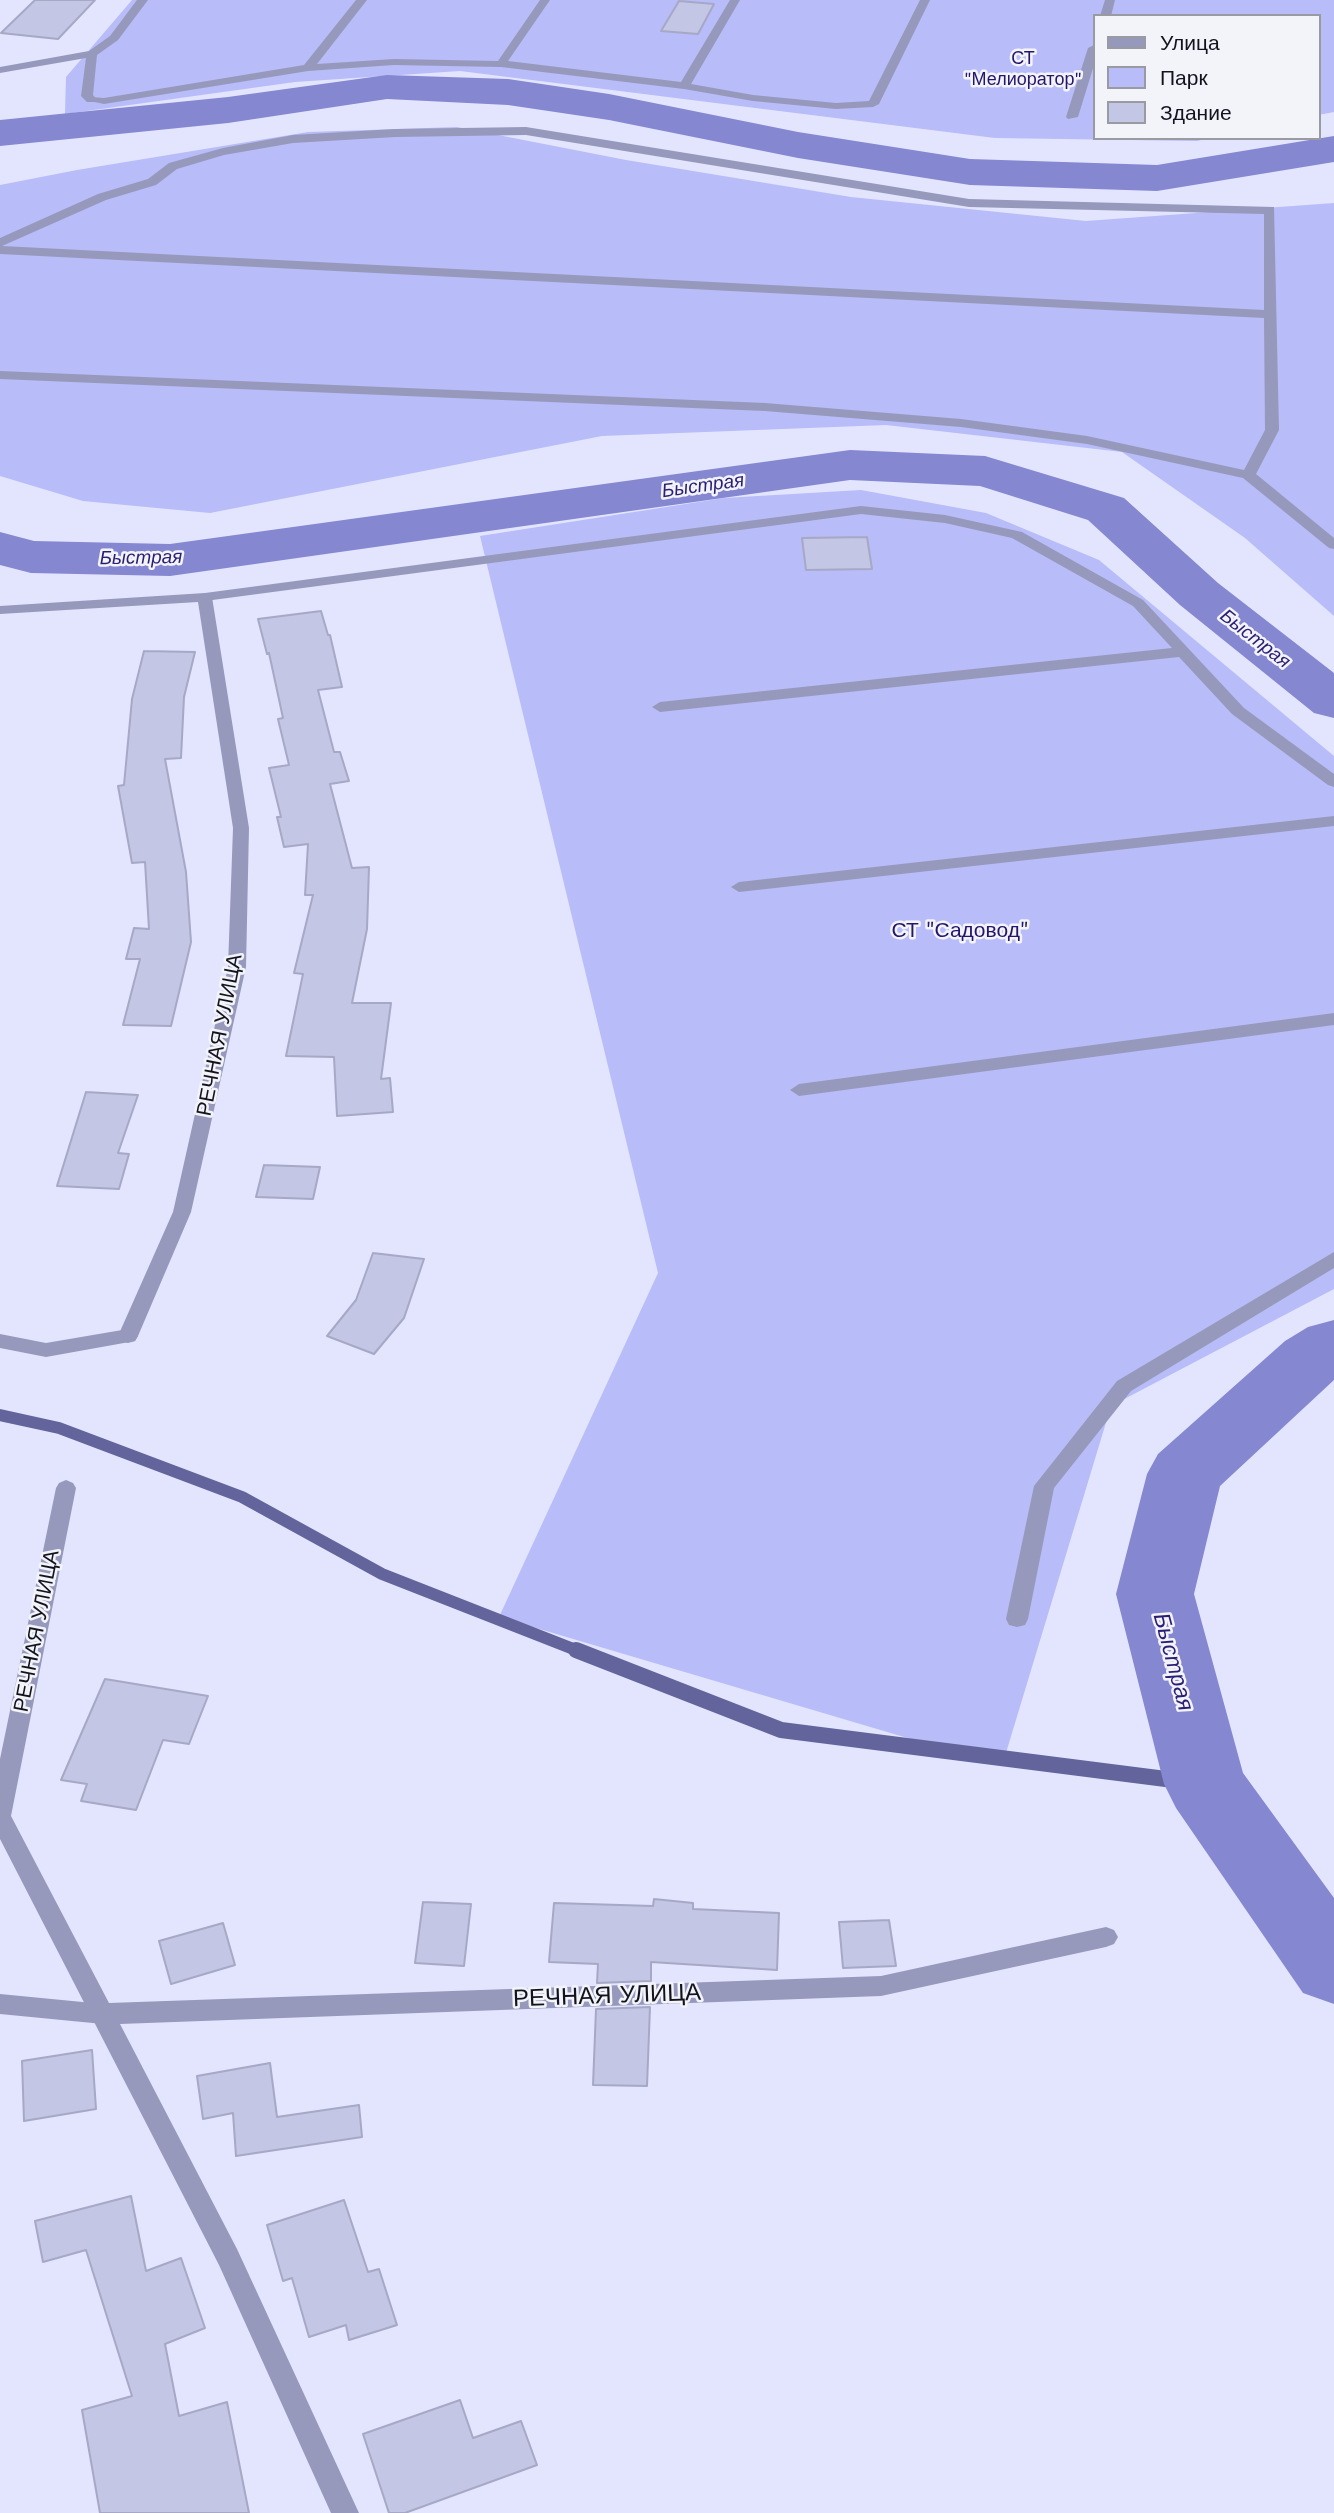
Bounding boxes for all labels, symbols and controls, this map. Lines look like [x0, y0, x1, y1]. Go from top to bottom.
legend [1092, 14, 1320, 140]
text: Улица [1160, 30, 1220, 55]
park label: СТ "Мелиоратор" [964, 48, 1082, 90]
text: Парк [1160, 65, 1208, 90]
text: Здание [1160, 100, 1232, 125]
water label: Быстрая [660, 469, 746, 503]
water label: Быстрая [99, 546, 183, 570]
water label: Быстрая [1215, 605, 1295, 673]
park label: СТ "Садовод" [892, 918, 1028, 944]
street label: РЕЧНАЯ УЛИЦА [192, 952, 248, 1118]
street label: РЕЧНАЯ УЛИЦА [9, 1548, 65, 1714]
water label: Быстрая [1147, 1610, 1199, 1714]
street label: РЕЧНАЯ УЛИЦА [513, 1978, 701, 2014]

